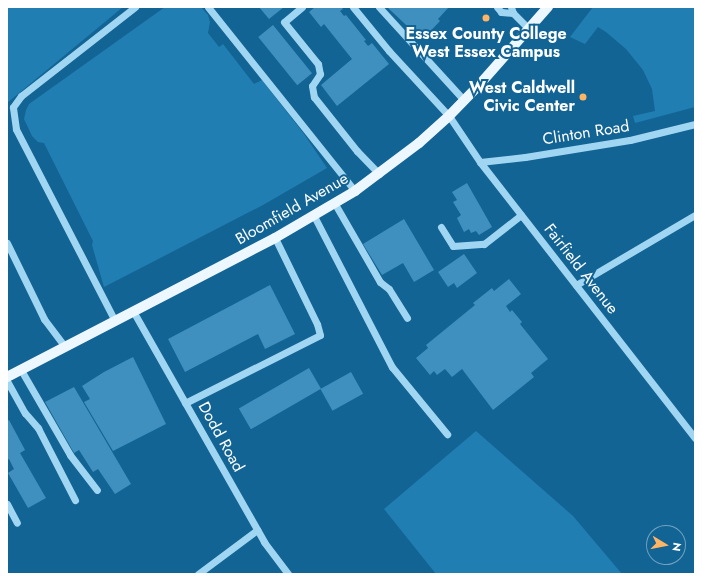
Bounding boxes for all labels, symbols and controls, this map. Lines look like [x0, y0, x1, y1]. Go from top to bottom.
marker: Essex County College West Essex Campus [481, 13, 491, 23]
place label: Essex County College West Essex Campus [405, 24, 567, 62]
place label: West Caldwell Civic Center [469, 78, 575, 116]
marker: West Caldwell Civic Center [578, 92, 588, 102]
street label: Clinton Road [541, 117, 631, 149]
street label: Bloomfield Avenue [232, 169, 352, 249]
street label: Fairfield Avenue [540, 220, 622, 318]
street label: Dodd Road [194, 399, 248, 475]
north arrow [646, 525, 686, 565]
text: N [668, 541, 685, 553]

